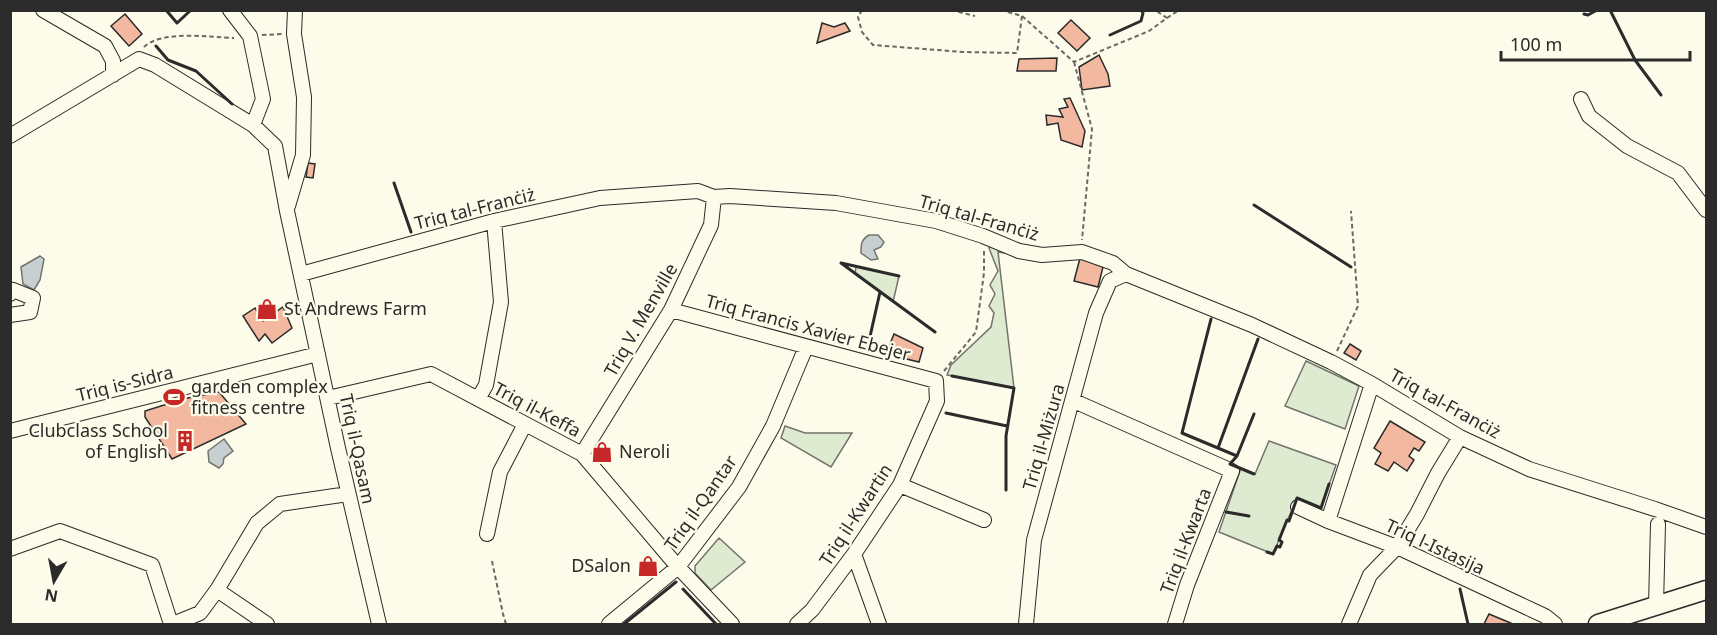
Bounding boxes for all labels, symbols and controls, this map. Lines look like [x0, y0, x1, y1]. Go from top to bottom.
scale bar [1501, 24, 1690, 62]
text: 100 m [1510, 32, 1562, 56]
street label: Triq tal-Franċiż [412, 181, 538, 235]
street label: Triq tal-Franċiż [917, 189, 1042, 246]
street label: Triq V. Menville [598, 258, 682, 381]
street label: Triq Francis Xavier Ebejer [703, 288, 914, 366]
place label: St Andrews Farm [284, 296, 427, 320]
shop icon: St Andrews Farm [255, 297, 279, 321]
street label: Triq is-Sidra [74, 359, 176, 407]
street label: Triq tal-Franċiż [1386, 363, 1505, 444]
place label: garden complex fitness centre [191, 374, 328, 419]
street label: Triq il-Keffa [490, 376, 585, 442]
street label: Triq il-Miżura [1016, 381, 1070, 493]
sports icon: garden complex fitness centre [162, 385, 186, 409]
street label: Triq il-Qasam [335, 392, 381, 506]
place label: Clubclass School of English [28, 418, 168, 463]
building icon: Clubclass School of English [173, 429, 197, 453]
place label: Neroli [619, 439, 670, 463]
shop icon: Neroli [590, 440, 614, 464]
street label: Triq il-Qantar [658, 449, 742, 555]
street label: Triq il-Kwartin [813, 459, 897, 570]
street label: Triq il-Kwarta [1154, 484, 1216, 597]
street label: Triq l-Istasija [1382, 513, 1489, 580]
north arrow [24, 551, 84, 611]
place label: DSalon [571, 553, 631, 577]
shop icon: DSalon [636, 554, 660, 578]
text: N [43, 584, 60, 608]

